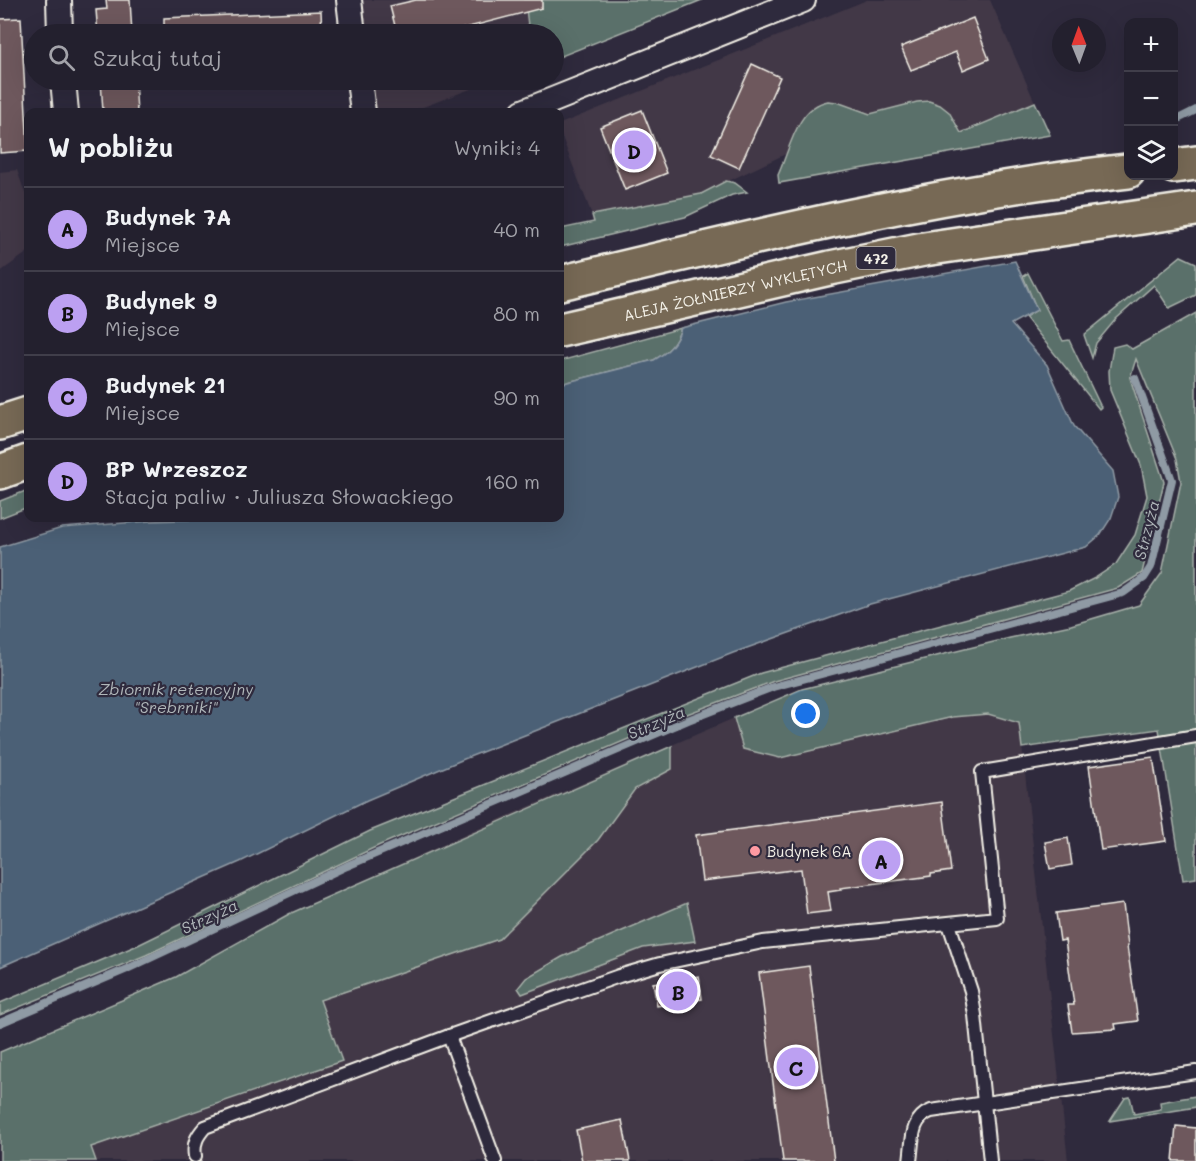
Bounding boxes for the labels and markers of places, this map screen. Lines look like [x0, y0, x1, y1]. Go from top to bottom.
pin: D [614, 128, 654, 172]
pin: A [862, 838, 900, 882]
place label: Budynek 6A [767, 841, 852, 861]
marker: Budynek 6A [748, 844, 762, 858]
pin: B [658, 968, 698, 1014]
pin: C [776, 1044, 816, 1090]

